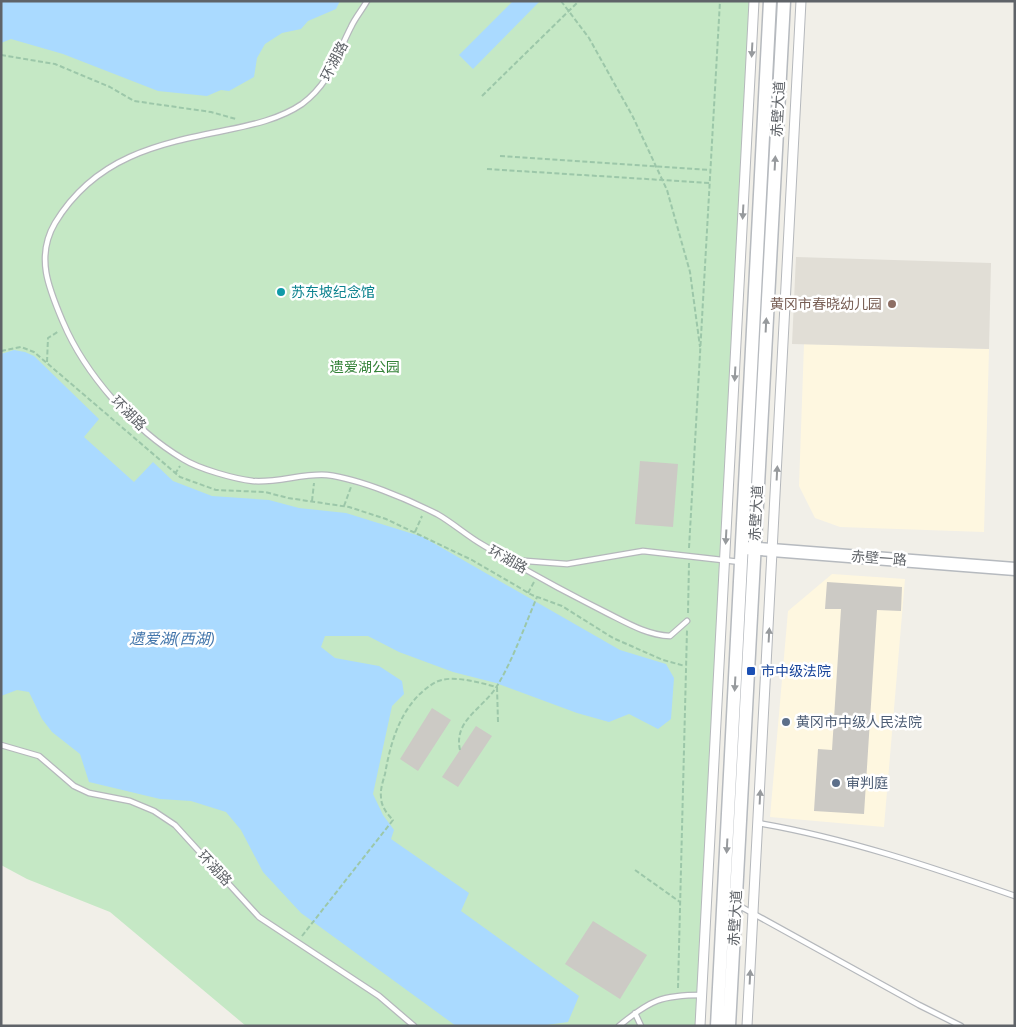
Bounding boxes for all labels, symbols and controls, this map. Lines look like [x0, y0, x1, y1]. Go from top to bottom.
street label: 环湖路 [317, 39, 351, 83]
one-way arrow [747, 42, 755, 58]
street label: 赤壁大道 [769, 81, 787, 137]
one-way arrow [772, 155, 780, 171]
one-way arrow [739, 204, 747, 220]
place label: 苏东坡纪念馆 [291, 284, 375, 300]
marker: 苏东坡纪念馆 [275, 286, 287, 298]
place label: 黄冈市春晓幼儿园 [770, 296, 882, 312]
marker: 黄冈市春晓幼儿园 [886, 298, 898, 310]
one-way arrow [763, 317, 771, 333]
park label: 遗爱湖公园 [330, 359, 400, 375]
one-way arrow [730, 367, 738, 383]
street label: 环湖路 [108, 392, 150, 434]
one-way arrow [774, 465, 782, 481]
street label: 赤壁大道 [747, 485, 765, 541]
one-way arrow [722, 529, 730, 545]
street label: 环湖路 [486, 542, 530, 576]
street label: 赤壁一路 [851, 548, 907, 568]
one-way arrow [765, 627, 773, 643]
water label: 遗爱湖(西湖) [129, 630, 215, 648]
place label: 市中级法院 [761, 663, 831, 679]
marker: 市中级法院 [745, 665, 757, 677]
one-way arrow [731, 676, 739, 692]
place label: 黄冈市中级人民法院 [796, 714, 922, 730]
marker: 黄冈市中级人民法院 [780, 716, 792, 728]
place label: 审判庭 [846, 775, 888, 791]
marker: 审判庭 [830, 777, 842, 789]
one-way arrow [756, 789, 764, 805]
one-way arrow [722, 838, 730, 854]
street label: 环湖路 [195, 847, 235, 889]
street label: 赤壁大道 [726, 890, 744, 946]
one-way arrow [747, 969, 755, 985]

